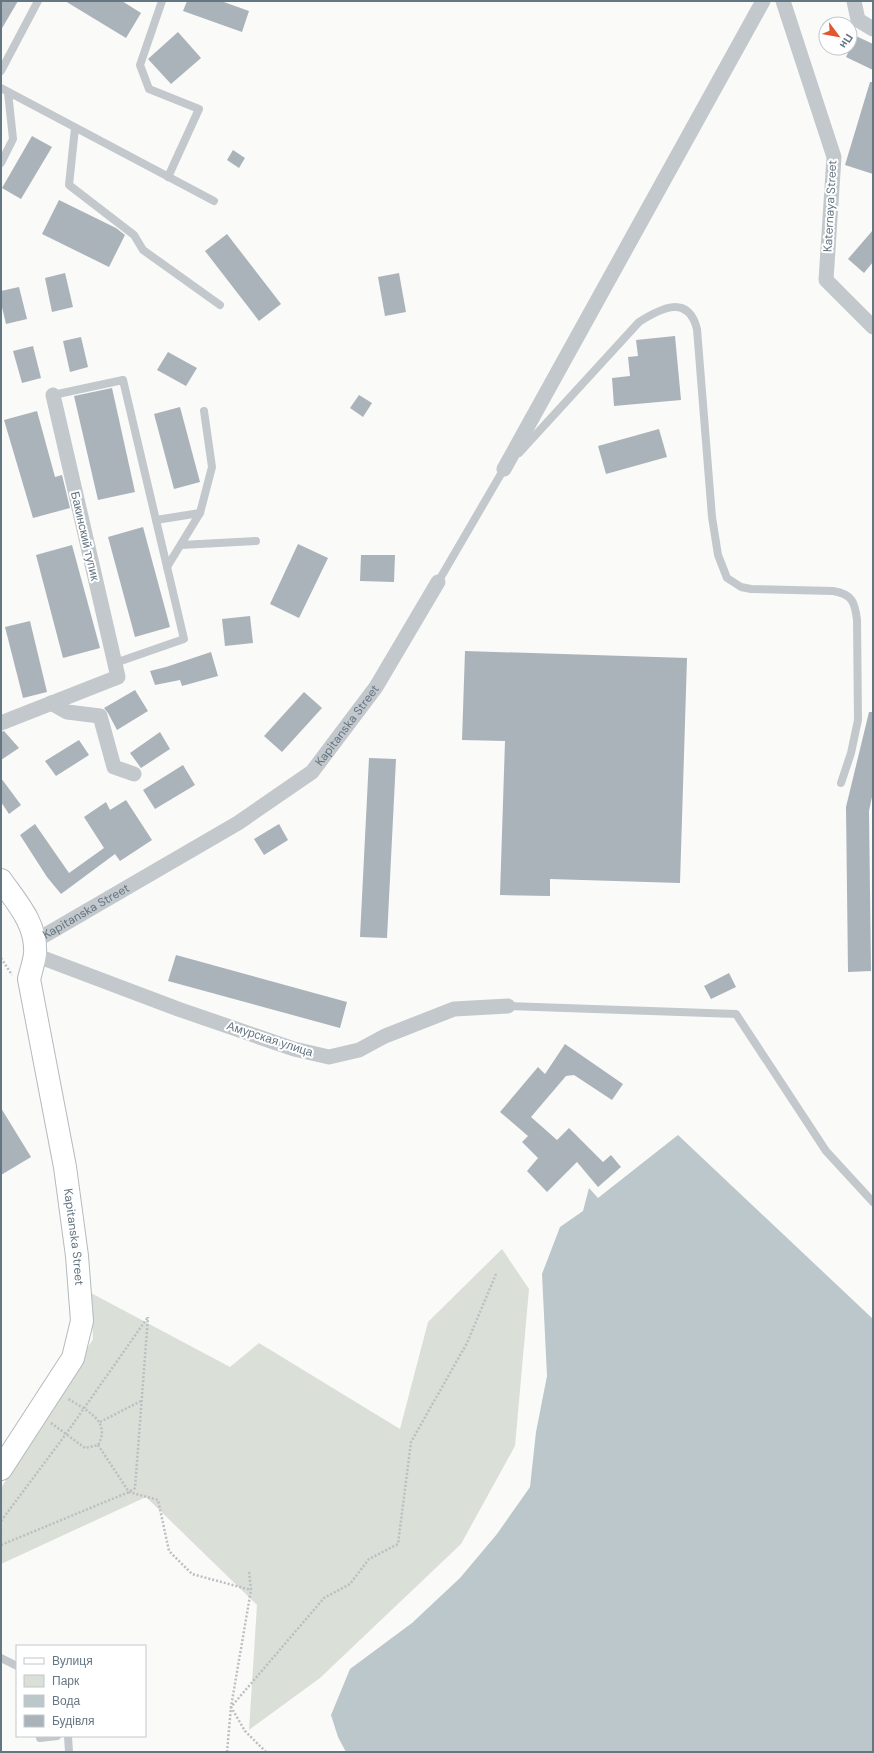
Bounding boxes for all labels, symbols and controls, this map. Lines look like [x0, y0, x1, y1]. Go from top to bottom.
north arrow [818, 16, 858, 56]
text: Пн [837, 31, 856, 51]
street label: Katernaya Street [820, 159, 840, 252]
street label: Бакинский тупик [67, 490, 103, 583]
street label: Kapitanska Street [311, 681, 383, 769]
street label: Kapitanska Street [40, 880, 132, 943]
street label: Амурская улица [225, 1018, 315, 1061]
street label: Kapitanska Street [60, 1187, 87, 1286]
legend [16, 1645, 146, 1737]
text: Вулиця [52, 1653, 93, 1669]
text: Парк [52, 1673, 80, 1689]
text: Вода [52, 1693, 80, 1709]
text: Будівля [52, 1713, 94, 1729]

